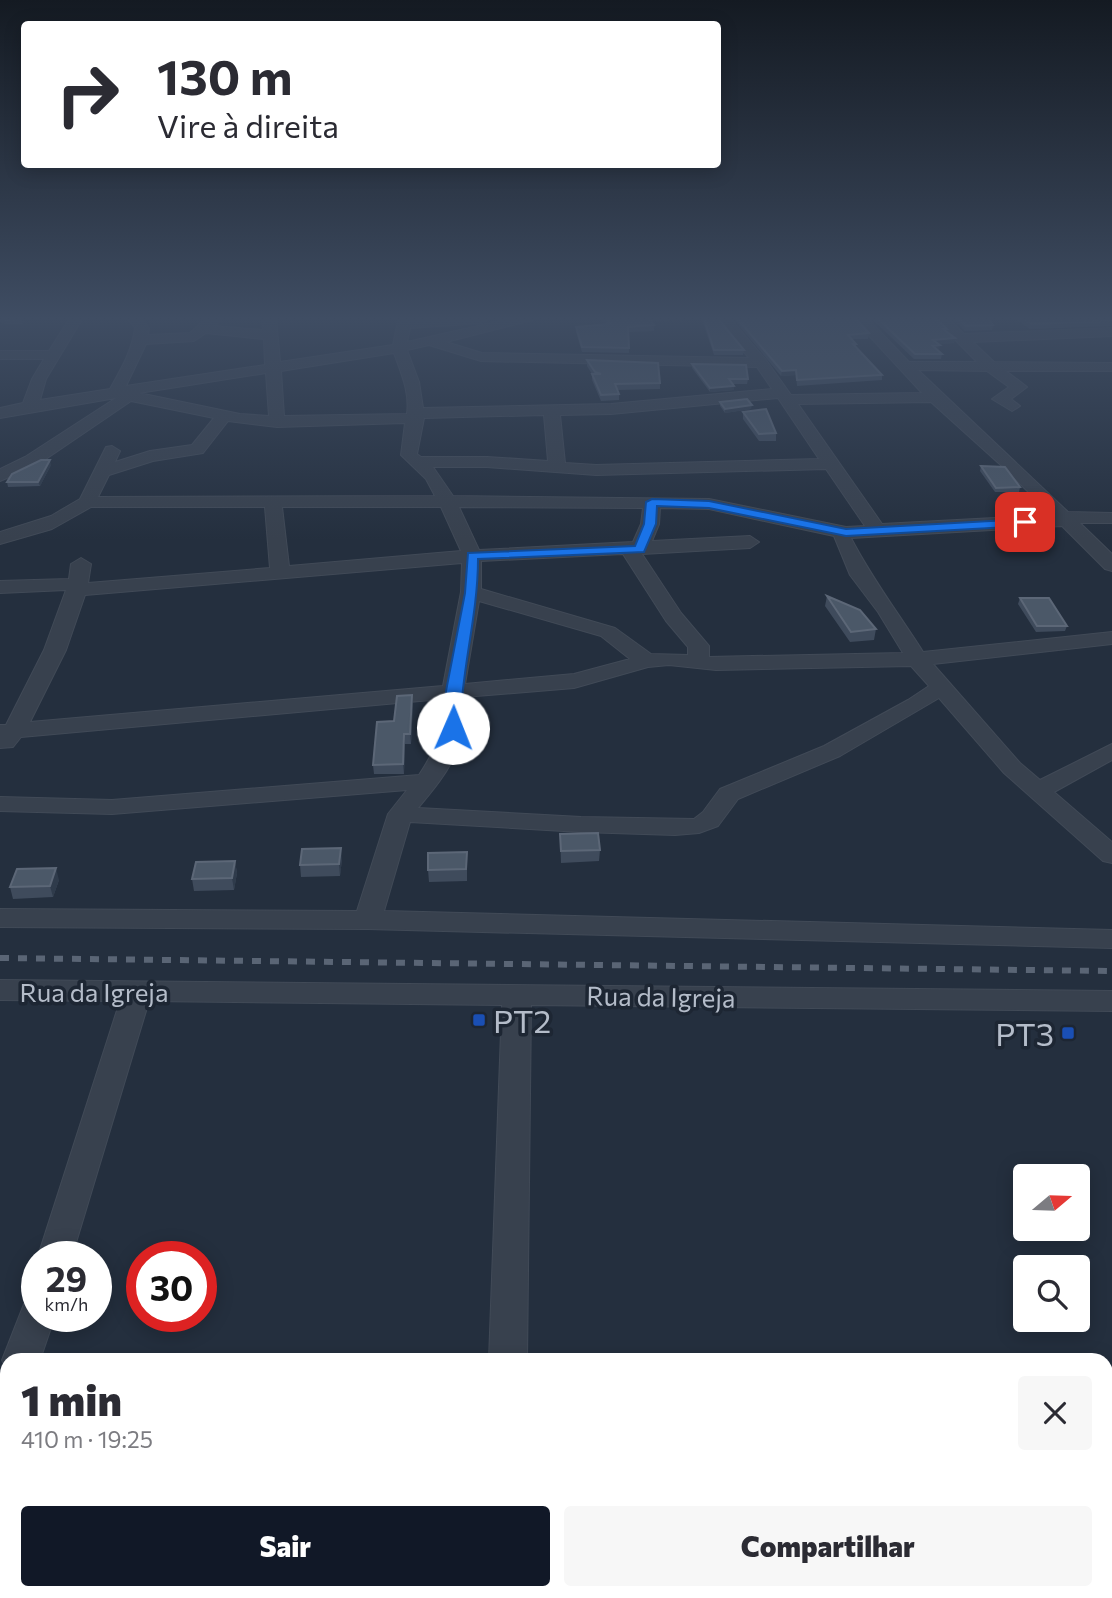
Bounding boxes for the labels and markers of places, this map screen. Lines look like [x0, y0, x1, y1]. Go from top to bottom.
pin [995, 492, 1055, 552]
place label: PT2 [493, 1000, 551, 1040]
marker: PT2 [471, 1012, 487, 1028]
place label: PT3 [995, 1013, 1054, 1053]
marker: PT3 [1060, 1025, 1076, 1041]

